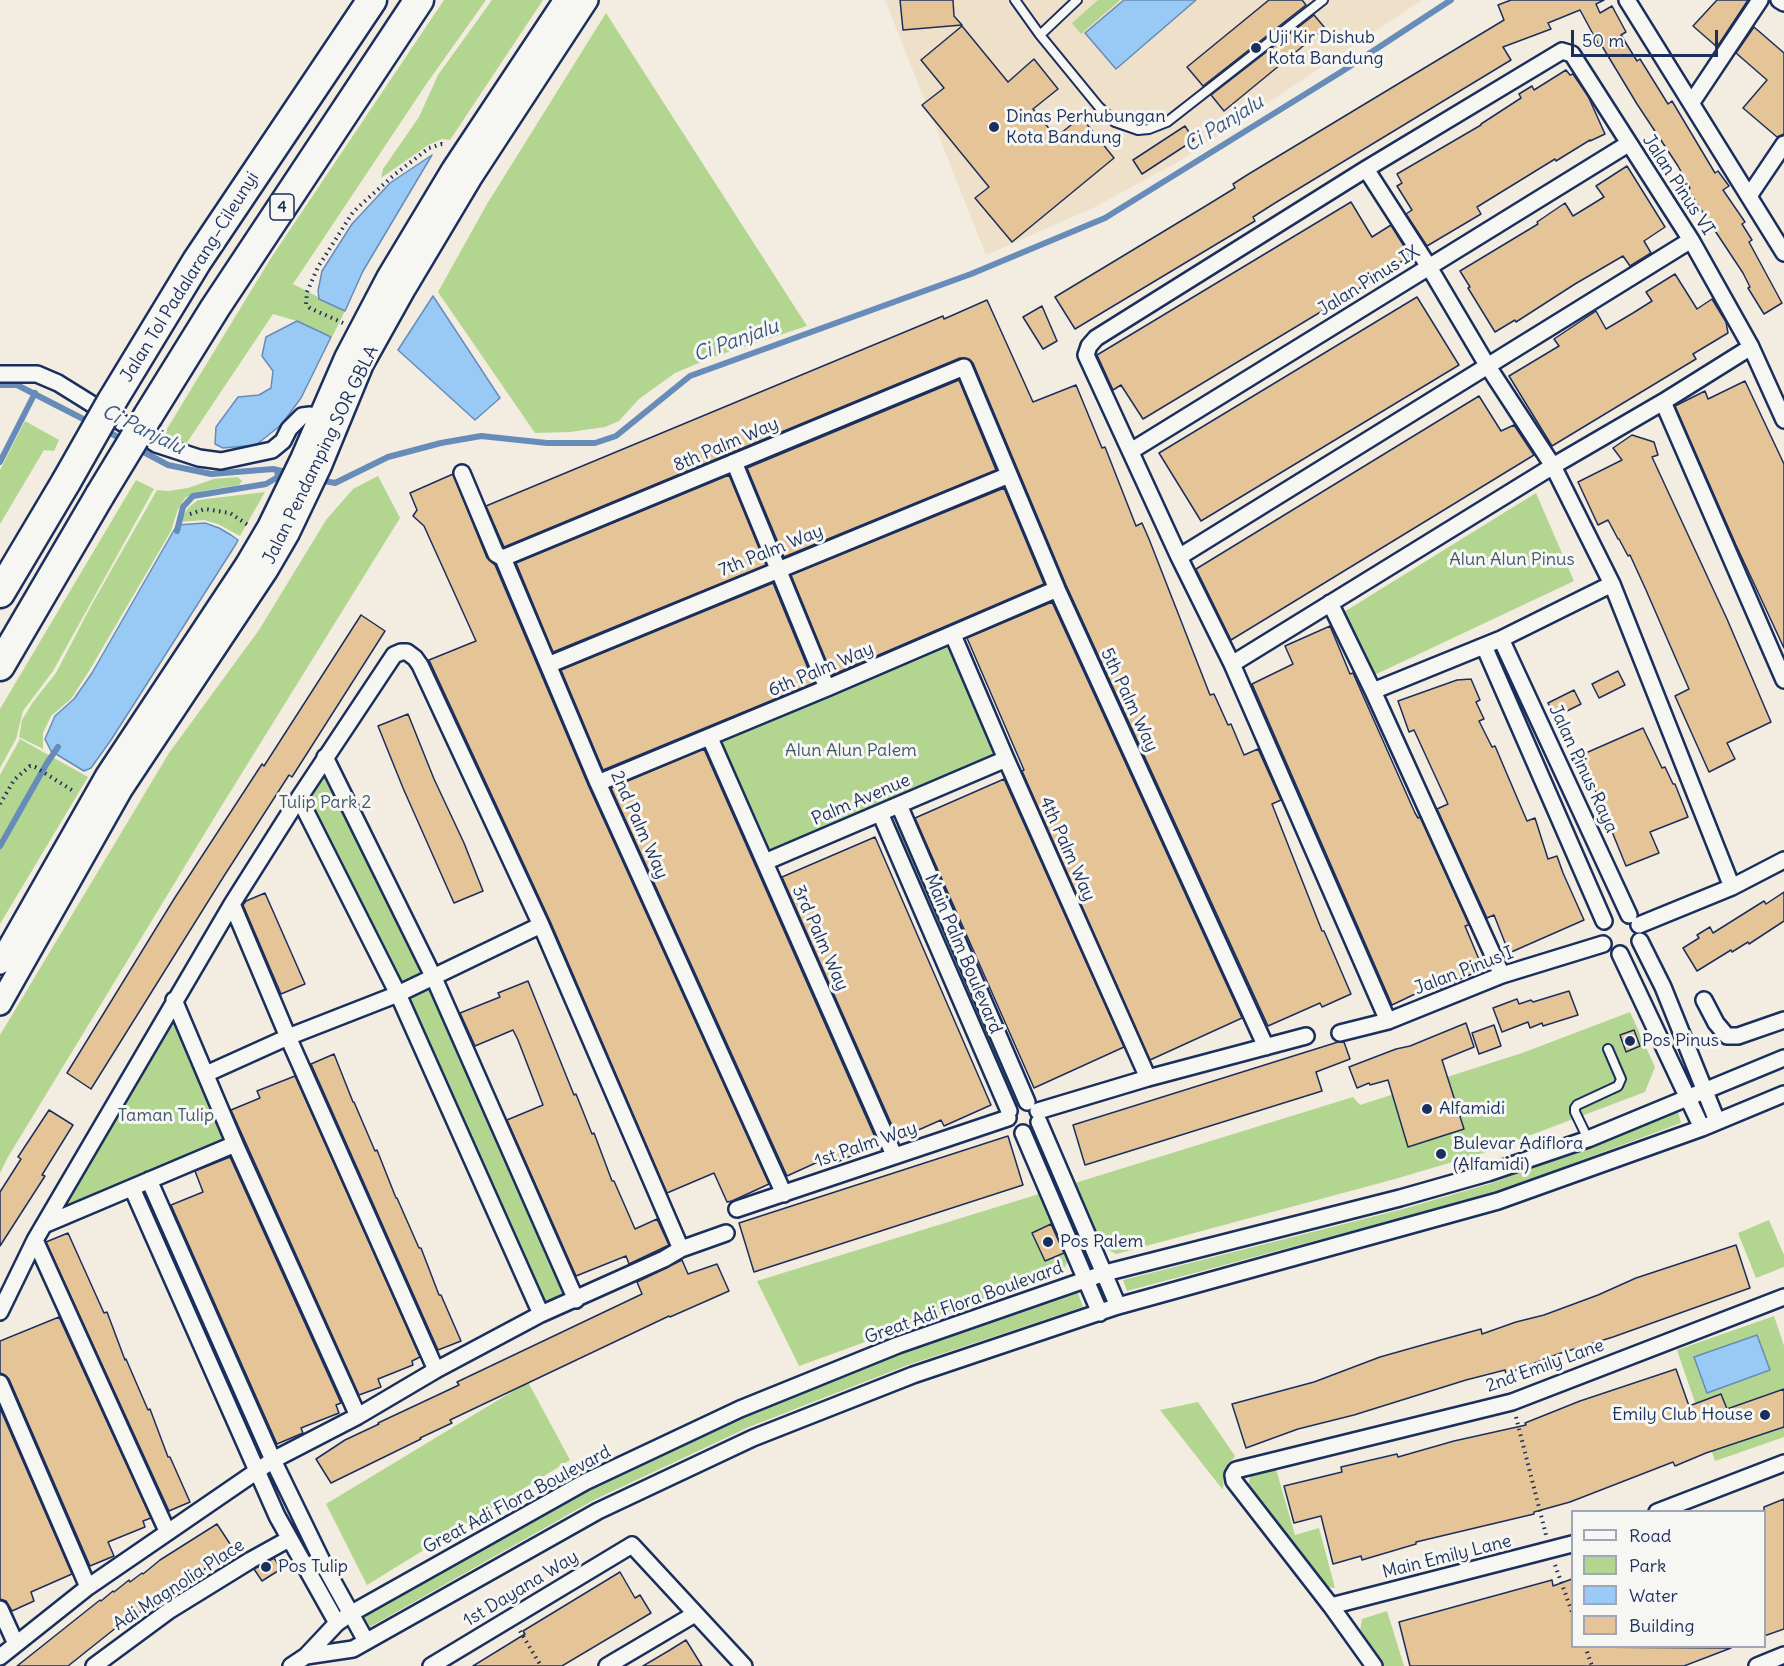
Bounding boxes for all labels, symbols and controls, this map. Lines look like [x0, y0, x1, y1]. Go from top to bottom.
scale bar [1574, 18, 1721, 56]
place label: Uji Kir Dishub Kota Bandung [1268, 27, 1384, 70]
text: 50 m [1582, 29, 1624, 52]
marker: Uji Kir Dishub Kota Bandung [1249, 41, 1263, 55]
water label: Ci Panjalu [1180, 90, 1268, 158]
place label: Dinas Perhubungan Kota Bandung [1006, 106, 1166, 148]
marker: Dinas Perhubungan Kota Bandung [987, 120, 1001, 134]
street label: Jalan Pinus VI [1637, 131, 1719, 239]
street label: Jalan Tol Padalarang–Cileunyi [116, 168, 264, 386]
road number: 4 [270, 194, 294, 220]
street label: Jalan Pinus IX [1314, 241, 1424, 321]
water label: Ci Panjalu [690, 315, 782, 367]
street label: Jalan Pendamping SOR GBLA [259, 342, 383, 568]
water label: Ci Panjalu [98, 400, 188, 460]
street label: 8th Palm Way [670, 413, 782, 477]
street label: 7th Palm Way [716, 520, 826, 582]
park label: Alun Alun Pinus [1449, 549, 1575, 571]
street label: 6th Palm Way [765, 638, 877, 702]
street label: 5th Palm Way [1096, 645, 1162, 755]
street label: Jalan Pinus Raya [1544, 702, 1622, 836]
park label: Alun Alun Palem [785, 740, 917, 762]
street label: 2nd Palm Way [606, 768, 672, 882]
street label: Palm Avenue [808, 770, 914, 830]
park label: Tulip Park 2 [279, 792, 371, 814]
street label: 4th Palm Way [1034, 793, 1100, 905]
street label: Main Palm Boulevard [920, 871, 1006, 1037]
street label: 3rd Palm Way [787, 882, 853, 994]
street label: Jalan Pinus I [1411, 942, 1517, 1000]
place label: Pos Pinus [1642, 1030, 1719, 1052]
marker: Pos Pinus [1623, 1034, 1637, 1048]
place label: Alfamidi [1439, 1098, 1505, 1120]
marker: Alfamidi [1420, 1102, 1434, 1116]
park label: Taman Tulip [118, 1105, 214, 1127]
street label: 1st Palm Way [812, 1117, 920, 1173]
place label: Bulevar Adiflora (Alfamidi) [1453, 1133, 1583, 1176]
marker: Bulevar Adiflora (Alfamidi) [1434, 1147, 1448, 1161]
place label: Pos Palem [1060, 1231, 1143, 1253]
marker: Pos Palem [1041, 1235, 1055, 1249]
street label: Great Adi Flora Boulevard [862, 1257, 1066, 1349]
street label: 2nd Emily Lane [1483, 1335, 1607, 1397]
place label: Emily Club House [1612, 1404, 1753, 1426]
marker: Emily Club House [1758, 1408, 1772, 1422]
street label: Great Adi Flora Boulevard [419, 1441, 615, 1559]
legend [1571, 1510, 1766, 1648]
text: Road [1629, 1524, 1671, 1547]
street label: Main Emily Lane [1380, 1531, 1514, 1583]
street label: Adi Magnolia Place [109, 1535, 249, 1635]
street label: 1st Dayana Way [460, 1546, 582, 1632]
text: Park [1629, 1554, 1666, 1577]
place label: Pos Tulip [278, 1556, 348, 1578]
marker: Pos Tulip [259, 1560, 273, 1574]
text: Water [1629, 1584, 1678, 1607]
text: Building [1629, 1614, 1694, 1637]

